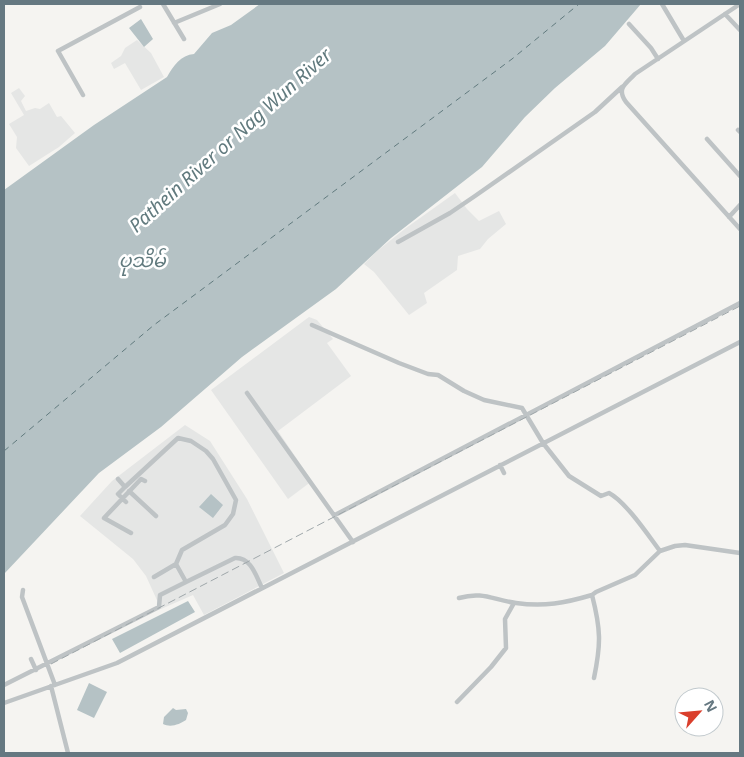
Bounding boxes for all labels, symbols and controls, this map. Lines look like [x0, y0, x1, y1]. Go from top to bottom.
water label: Pathein River or Nag Wun River [123, 41, 338, 238]
water label: ပုသိမ် [118, 247, 167, 276]
north arrow [674, 687, 724, 737]
text: N [700, 696, 722, 715]

